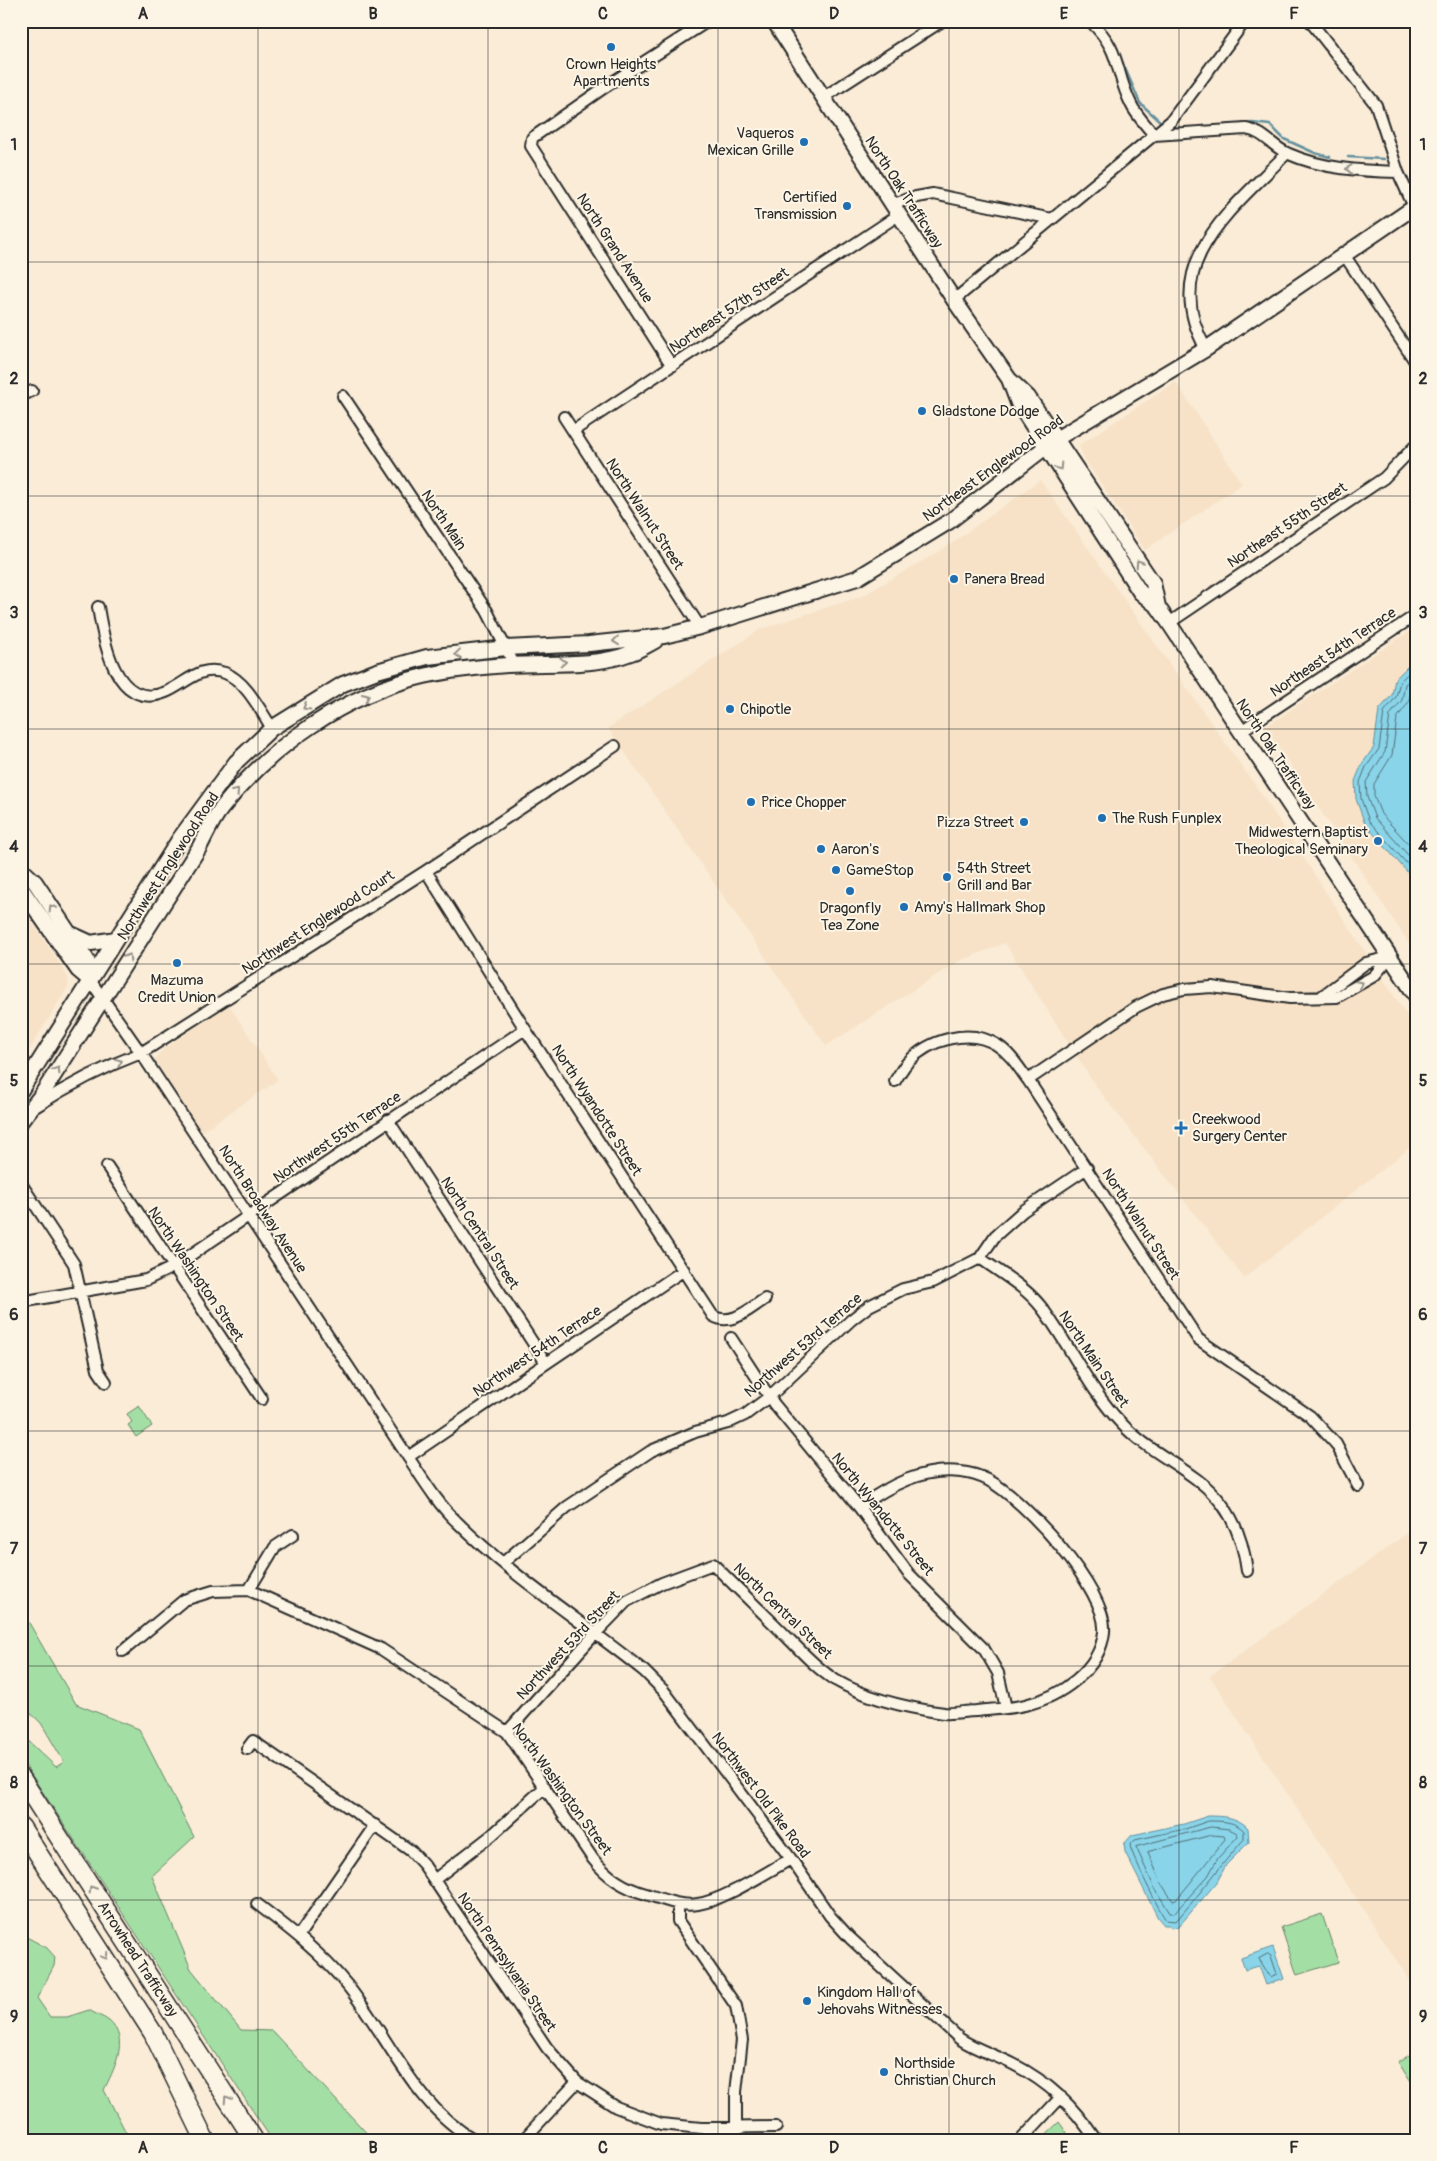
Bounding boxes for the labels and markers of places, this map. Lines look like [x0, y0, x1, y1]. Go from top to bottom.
marker: Crown Heights Apartments [605, 41, 617, 53]
place label: Crown Heights Apartments [566, 55, 657, 91]
place label: Vaqueros Mexican Grille [707, 124, 795, 160]
marker: Vaqueros Mexican Grille [798, 136, 810, 148]
place label: Certified Transmission [754, 188, 837, 224]
marker: Certified Transmission [841, 200, 853, 212]
place label: Gladstone Dodge [932, 402, 1040, 421]
marker: Gladstone Dodge [916, 405, 928, 417]
place label: Panera Bread [964, 570, 1045, 589]
marker: Panera Bread [948, 573, 960, 585]
place label: Chipotle [740, 700, 792, 719]
marker: Chipotle [724, 703, 736, 715]
place label: Price Chopper [761, 793, 847, 812]
marker: Price Chopper [745, 796, 757, 808]
place label: The Rush Funplex [1112, 809, 1222, 828]
marker: The Rush Funplex [1096, 812, 1108, 824]
place label: Pizza Street [937, 813, 1015, 832]
marker: Pizza Street [1018, 816, 1030, 828]
place label: Midwestern Baptist Theological Seminary [1235, 823, 1369, 859]
marker: Midwestern Baptist Theological Seminary [1372, 835, 1384, 847]
place label: Aaron's [831, 840, 879, 859]
marker: Aaron's [815, 843, 827, 855]
place label: 54th Street Grill and Bar [957, 859, 1032, 895]
place label: GameStop [846, 861, 914, 880]
marker: GameStop [830, 864, 842, 876]
marker: 54th Street Grill and Bar [941, 871, 953, 883]
marker: Dragonfly Tea Zone [844, 885, 856, 897]
place label: Amy's Hallmark Shop [914, 898, 1046, 917]
place label: Dragonfly Tea Zone [819, 899, 881, 935]
marker: Amy's Hallmark Shop [898, 901, 910, 913]
marker: Mazuma Credit Union [171, 957, 183, 969]
place label: Mazuma Credit Union [138, 971, 216, 1007]
place label: Creekwood Surgery Center [1192, 1110, 1288, 1146]
marker: Creekwood Surgery Center [1174, 1121, 1188, 1135]
place label: Kingdom Hall of Jehovahs Witnesses [817, 1983, 943, 2019]
marker: Kingdom Hall of Jehovahs Witnesses [801, 1995, 813, 2007]
place label: Northside Christian Church [894, 2054, 996, 2090]
marker: Northside Christian Church [878, 2066, 890, 2078]

